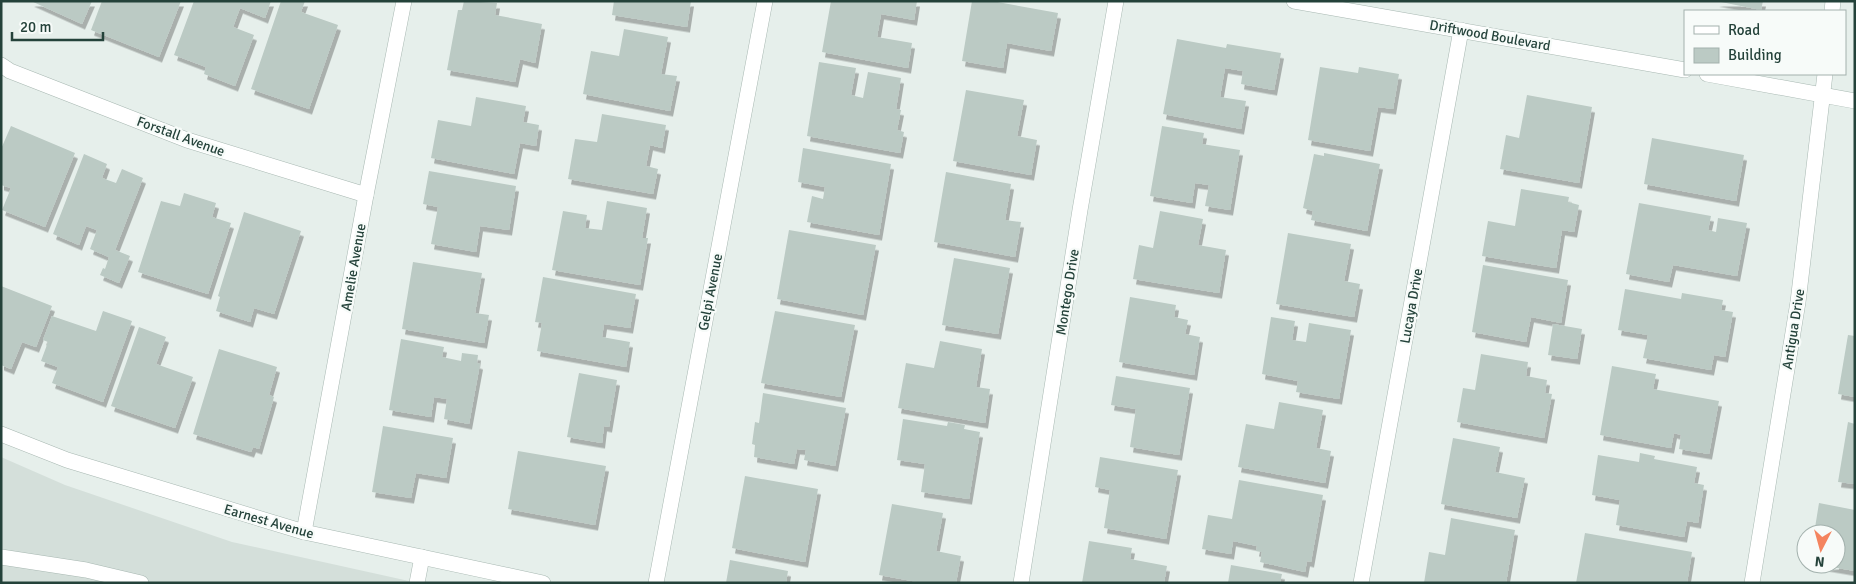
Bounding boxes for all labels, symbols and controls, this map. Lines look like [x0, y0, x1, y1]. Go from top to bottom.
scale bar [12, 10, 104, 42]
legend [1684, 10, 1846, 75]
street label: Driftwood Boulevard [1428, 16, 1552, 55]
text: 20 m [20, 18, 51, 36]
text: Road [1728, 21, 1760, 39]
text: Building [1728, 46, 1782, 64]
street label: Forstall Avenue [135, 113, 227, 160]
street label: Amelie Avenue [337, 222, 370, 312]
street label: Montego Drive [1052, 248, 1083, 336]
street label: Gelpi Avenue [695, 252, 726, 332]
street label: Lucaya Drive [1397, 267, 1426, 345]
street label: Antigua Drive [1779, 287, 1808, 371]
street label: Earnest Avenue [222, 501, 316, 542]
north arrow [1796, 524, 1846, 574]
text: N [1814, 552, 1825, 570]

